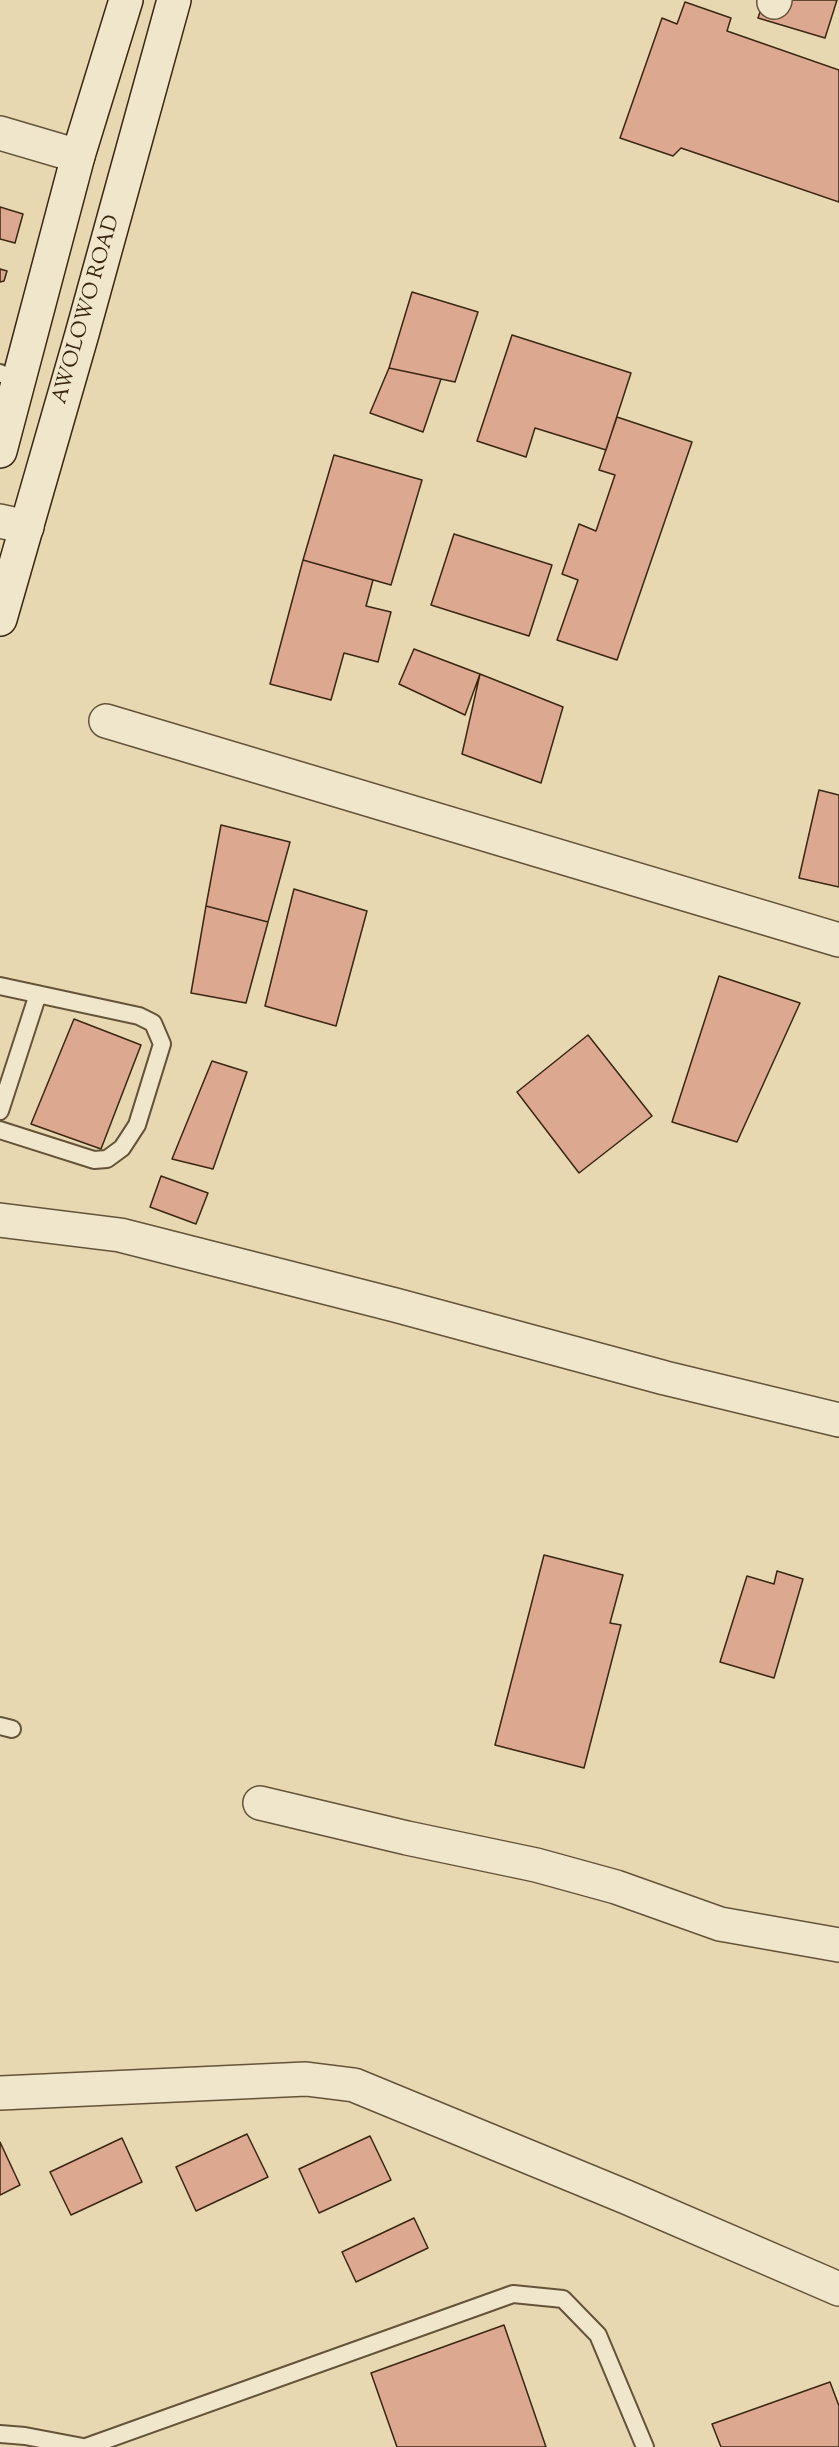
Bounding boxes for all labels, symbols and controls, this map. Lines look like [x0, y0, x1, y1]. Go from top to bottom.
street label: AWOLOWO ROAD [49, 213, 127, 407]

